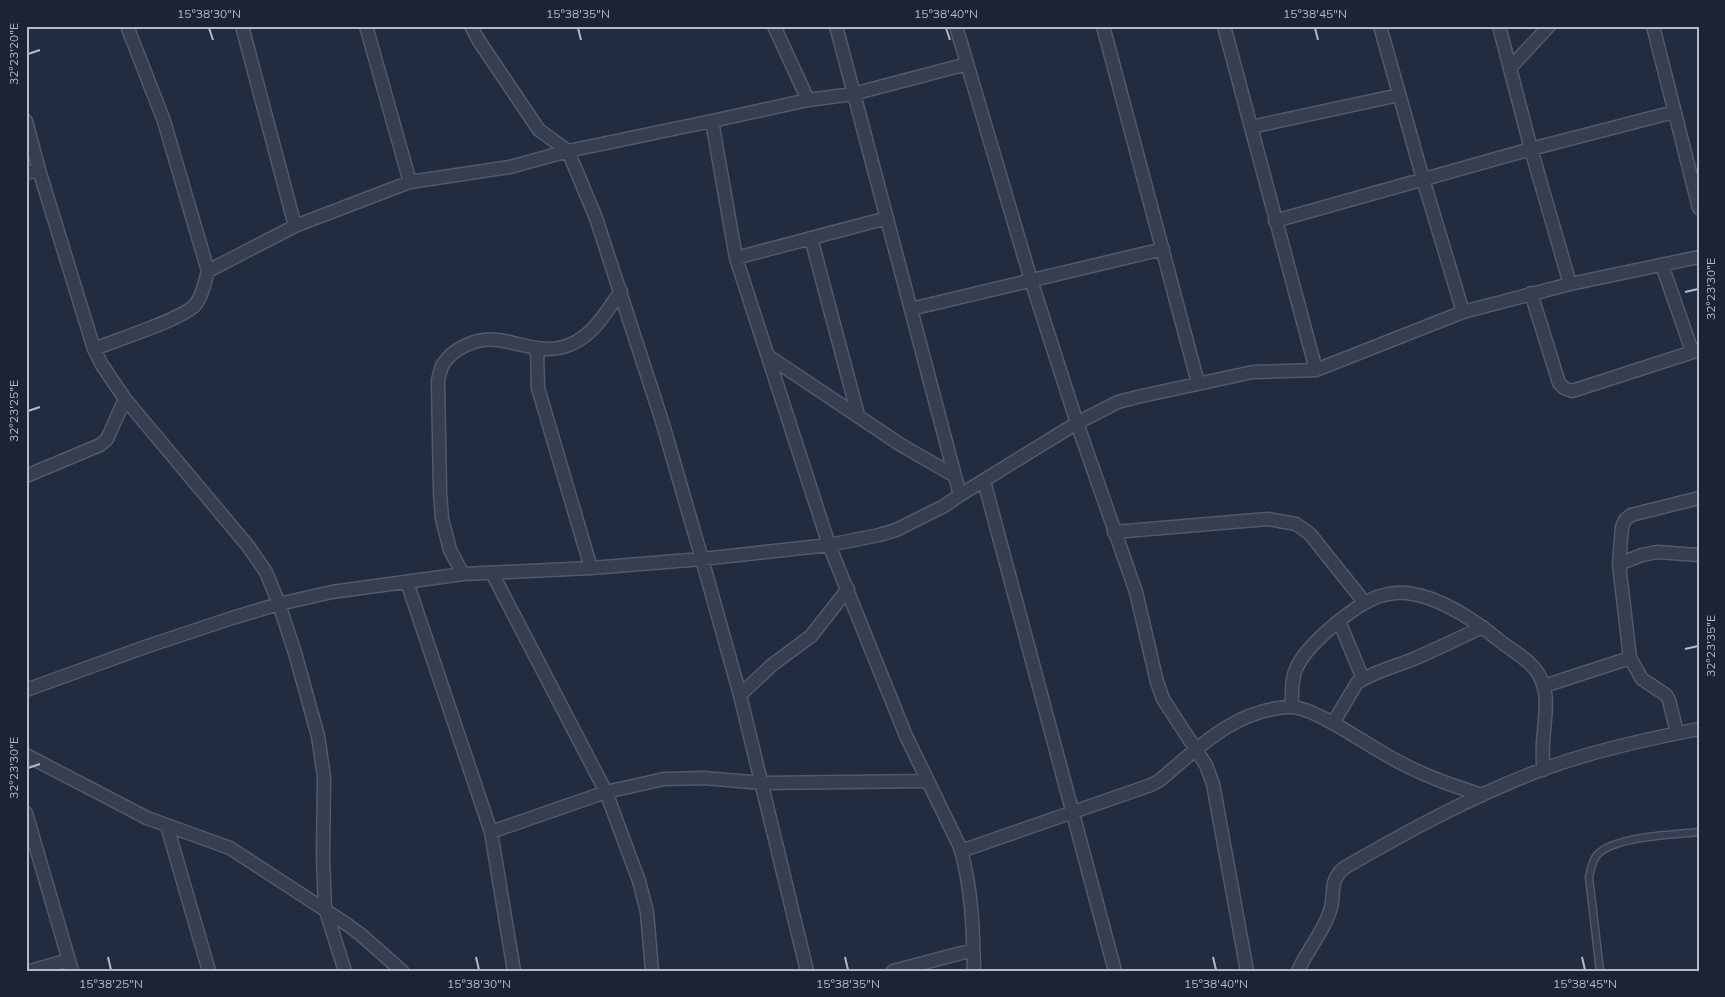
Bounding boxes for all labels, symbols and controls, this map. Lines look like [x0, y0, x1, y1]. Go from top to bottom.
text: 15°38'30"N [177, 6, 241, 21]
text: 15°38'35"N [546, 6, 610, 21]
text: 15°38'40"N [914, 6, 978, 21]
text: 15°38'45"N [1283, 6, 1347, 21]
text: 32°23'20"E [6, 23, 21, 85]
text: 32°23'30"E [1703, 258, 1718, 320]
text: 32°23'25"E [6, 380, 21, 442]
text: 32°23'35"E [1703, 615, 1718, 677]
text: 32°23'30"E [6, 737, 21, 799]
text: 15°38'25"N [79, 976, 143, 991]
text: 15°38'30"N [447, 976, 511, 991]
text: 15°38'35"N [816, 976, 880, 991]
text: 15°38'40"N [1184, 976, 1248, 991]
text: 15°38'45"N [1553, 976, 1617, 991]

